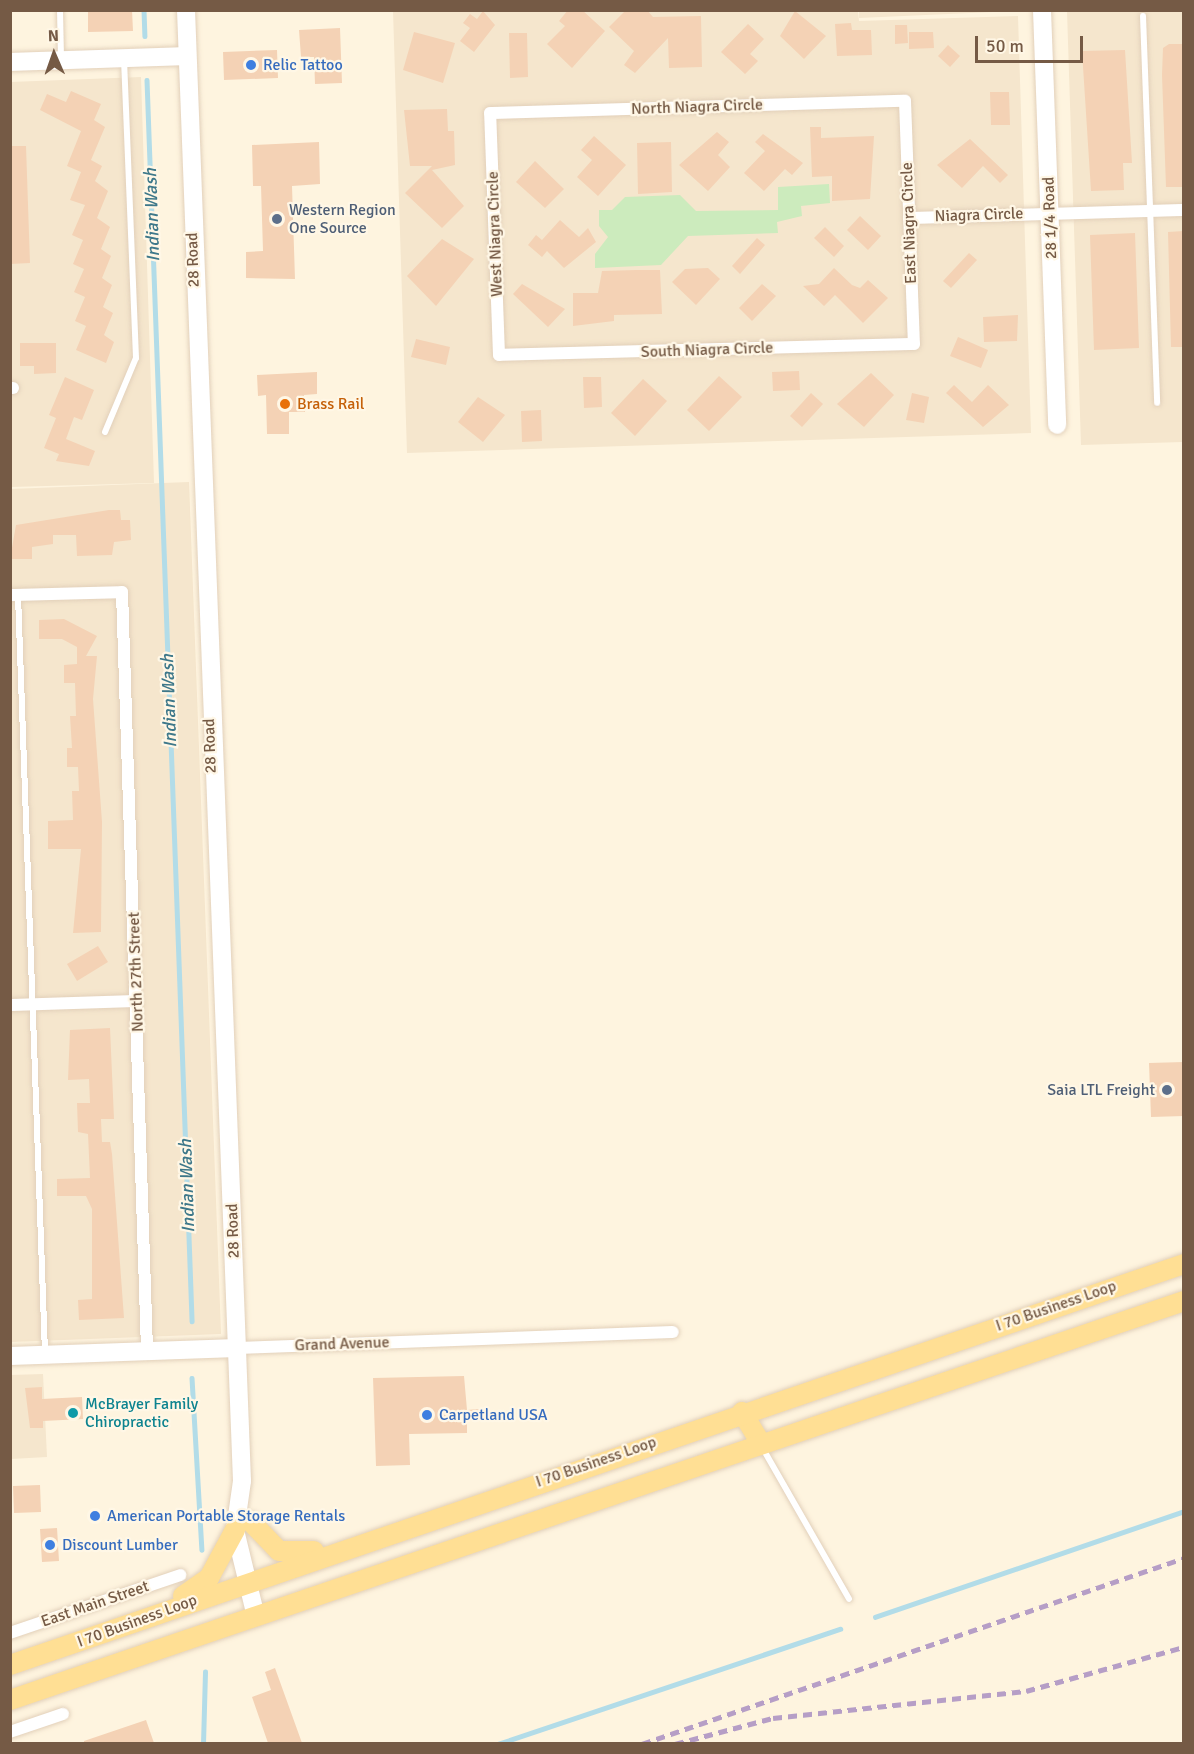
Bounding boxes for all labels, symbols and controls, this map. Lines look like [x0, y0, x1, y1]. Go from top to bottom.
north arrow [24, 24, 84, 84]
scale bar [978, 24, 1086, 62]
text: N [47, 26, 59, 46]
text: 50 m [986, 35, 1024, 57]
place label: Relic Tattoo [263, 55, 343, 75]
marker: Relic Tattoo [244, 58, 258, 72]
street label: North Niagra Circle [631, 95, 763, 119]
street label: East Niagra Circle [897, 162, 921, 284]
water label: Indian Wash [140, 168, 164, 262]
street label: West Niagra Circle [483, 171, 507, 297]
street label: 28 1/4 Road [1039, 176, 1061, 260]
place label: Western Region One Source [289, 200, 396, 238]
street label: Niagra Circle [934, 204, 1024, 226]
marker: Western Region One Source [270, 212, 284, 226]
street label: 28 Road [182, 232, 204, 288]
street label: South Niagra Circle [640, 338, 774, 362]
place label: Brass Rail [297, 394, 365, 414]
marker: Brass Rail [278, 397, 292, 411]
water label: Indian Wash [157, 654, 181, 748]
street label: 28 Road [199, 718, 221, 774]
street label: North 27th Street [124, 912, 148, 1032]
place label: Saia LTL Freight [1047, 1080, 1155, 1100]
marker: Saia LTL Freight [1160, 1083, 1174, 1097]
water label: Indian Wash [175, 1139, 199, 1233]
street label: 28 Road [222, 1203, 244, 1259]
street label: I 70 Business Loop [993, 1276, 1119, 1336]
street label: Grand Avenue [294, 1333, 390, 1355]
place label: McBrayer Family Chiropractic [85, 1394, 198, 1432]
place label: Carpetland USA [439, 1405, 548, 1425]
marker: McBrayer Family Chiropractic [66, 1406, 80, 1420]
marker: Carpetland USA [420, 1408, 434, 1422]
street label: I 70 Business Loop [533, 1432, 659, 1492]
place label: American Portable Storage Rentals [107, 1506, 345, 1526]
marker: American Portable Storage Rentals [88, 1509, 102, 1523]
place label: Discount Lumber [62, 1535, 178, 1555]
marker: Discount Lumber [43, 1538, 57, 1552]
street label: East Main Street [39, 1577, 151, 1631]
street label: I 70 Business Loop [74, 1590, 200, 1652]

